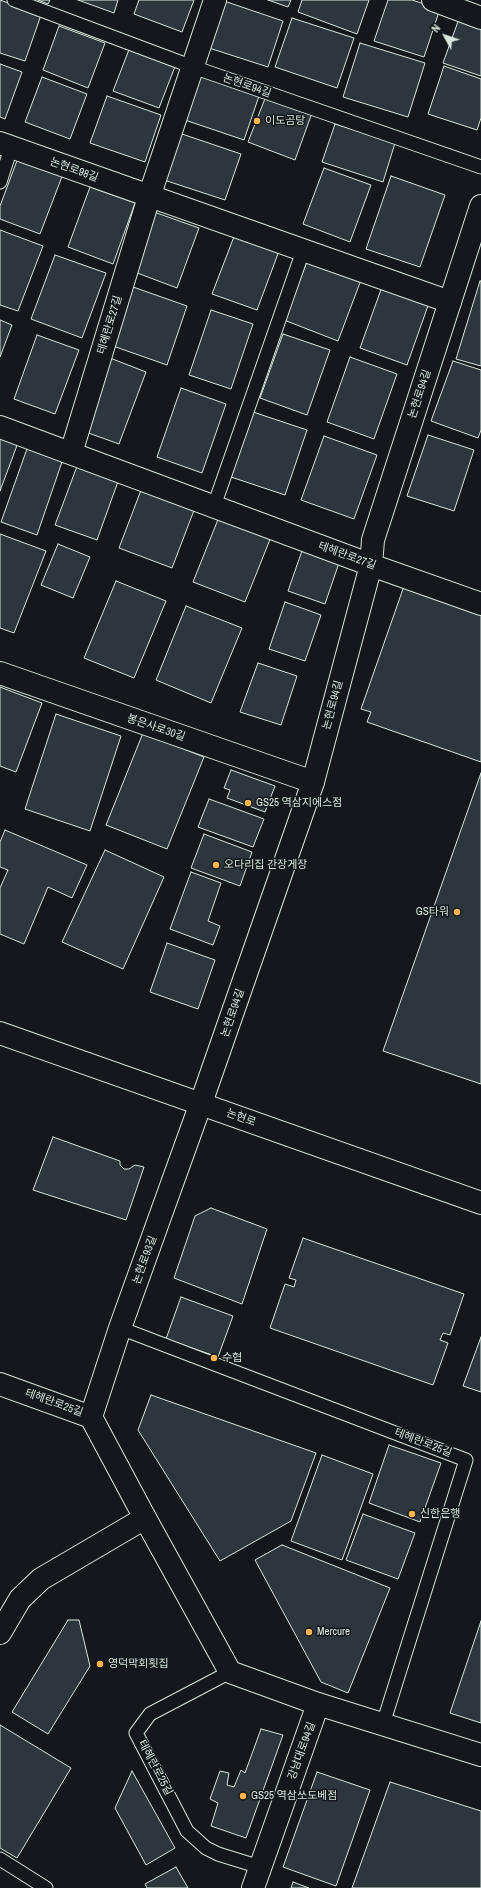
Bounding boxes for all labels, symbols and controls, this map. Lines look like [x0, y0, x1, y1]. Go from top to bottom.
north arrow [425, 16, 465, 56]
text: N [428, 21, 443, 35]
street label: 논현로94길 [221, 72, 273, 100]
place label: 이도곰탕 [265, 114, 305, 128]
marker: 이도곰탕 [252, 116, 262, 126]
street label: 논현로98길 [48, 155, 100, 185]
street label: 테헤란로27길 [95, 294, 125, 356]
street label: 논현로94길 [406, 368, 434, 420]
street label: 테헤란로27길 [316, 539, 378, 573]
street label: 논현로94길 [320, 679, 346, 731]
street label: 봉은사로30길 [125, 712, 187, 744]
place label: GS25 역삼지에스점 [256, 796, 342, 810]
marker: GS25 역삼지에스점 [243, 798, 253, 808]
place label: 오다리집 간장게장 [224, 858, 307, 872]
marker: 오다리집 간장게장 [211, 860, 221, 870]
place label: GS타워 [416, 905, 449, 919]
marker: GS타워 [452, 907, 462, 917]
street label: 논현로94길 [219, 987, 247, 1039]
street label: 논현로 [224, 1107, 258, 1129]
street label: 논현로93길 [130, 1234, 160, 1286]
place label: 수협 [222, 1351, 242, 1365]
marker: 수협 [209, 1353, 219, 1363]
street label: 테헤란로25길 [23, 1386, 85, 1420]
street label: 테헤란로25길 [392, 1426, 454, 1460]
place label: 신한은행 [420, 1507, 460, 1521]
marker: 신한은행 [407, 1509, 417, 1519]
place label: Mercure [317, 1625, 350, 1639]
marker: Mercure [304, 1627, 314, 1637]
place label: 영덕막회횟집 [108, 1657, 169, 1671]
marker: 영덕막회횟집 [95, 1659, 105, 1669]
street label: 강남대로94길 [285, 1720, 319, 1782]
street label: 테헤란로25길 [135, 1738, 175, 1798]
place label: GS25 역삼쏘도베점 [251, 1789, 337, 1803]
marker: GS25 역삼쏘도베점 [238, 1791, 248, 1801]

